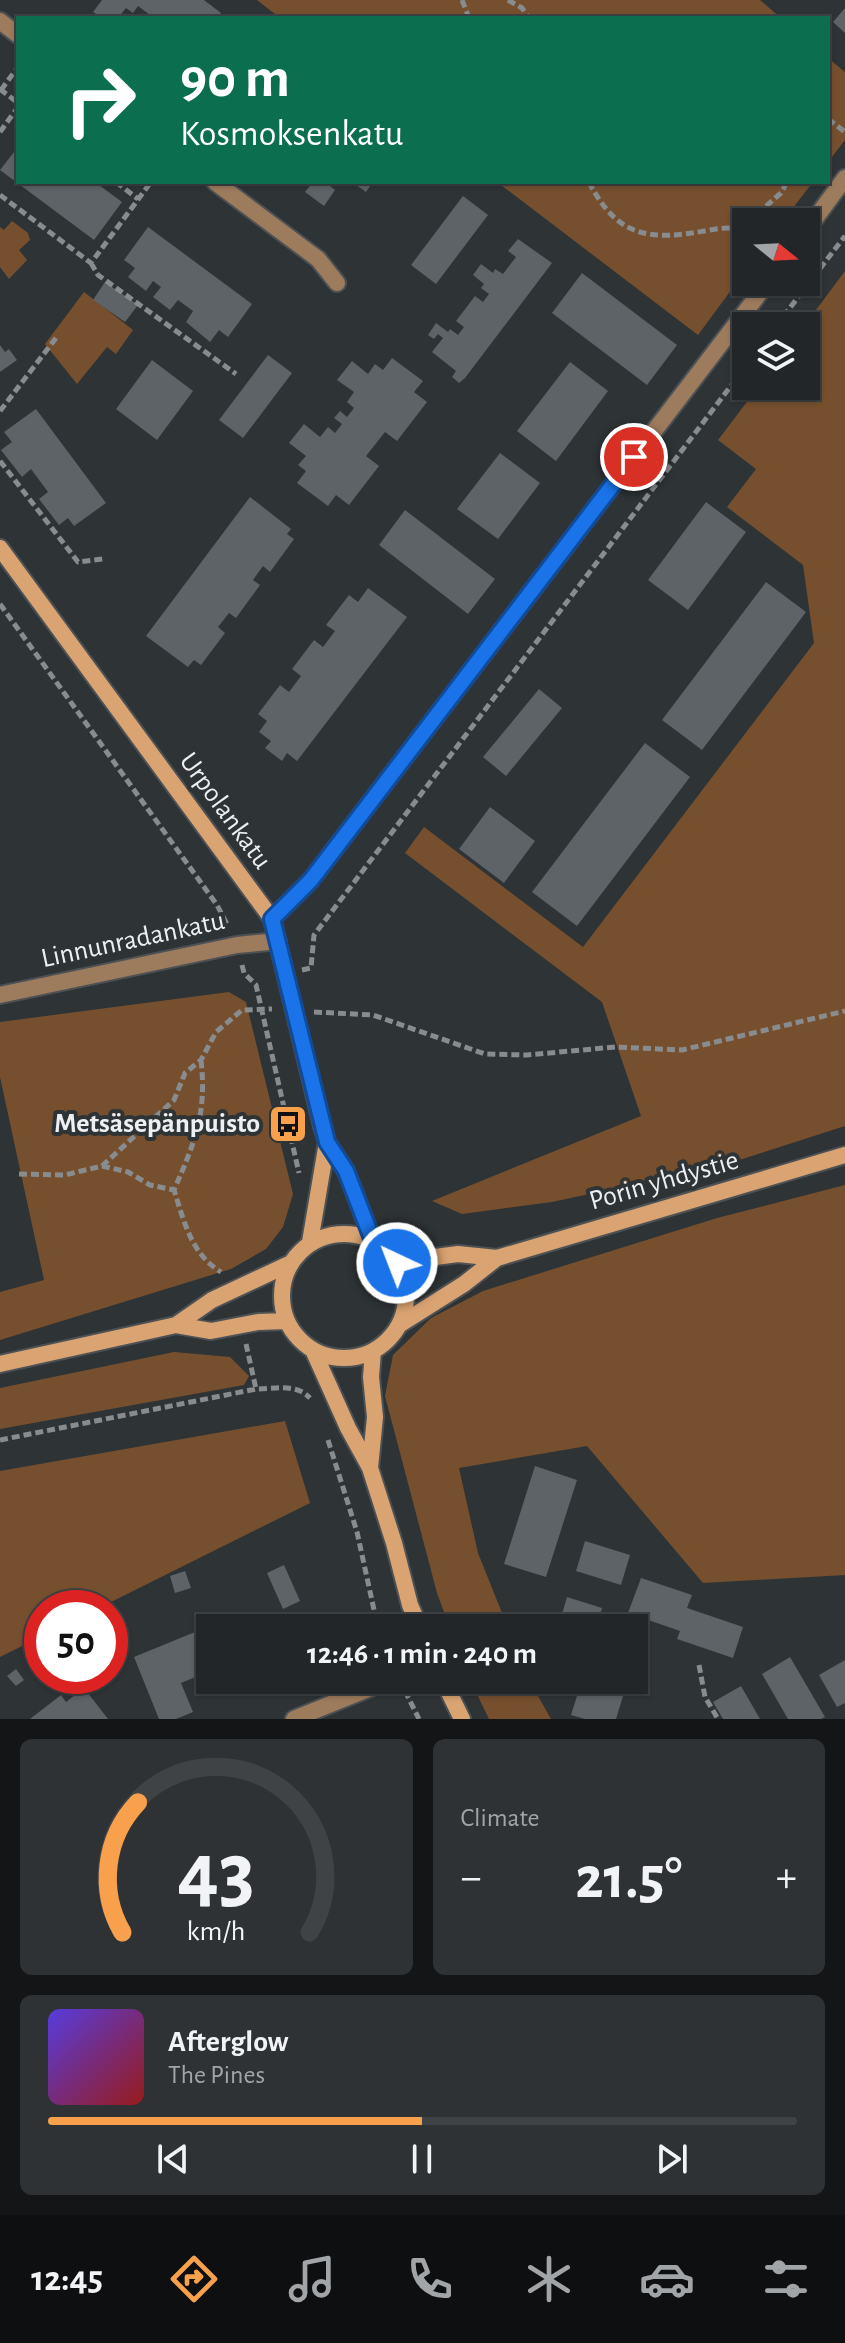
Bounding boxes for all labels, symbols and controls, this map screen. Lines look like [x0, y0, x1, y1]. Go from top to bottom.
icon: right [48, 48, 152, 152]
text: 90 m [180, 51, 290, 107]
text: Kosmoksenkatu [180, 116, 403, 152]
north arrow [732, 208, 820, 296]
map controls [732, 208, 820, 400]
button: layers [732, 312, 820, 400]
pin [600, 423, 668, 491]
icon: arrive [612, 435, 656, 479]
street label: Urpolankatu [174, 748, 276, 874]
street label: Linnunradankatu [39, 907, 227, 973]
bus stop icon: Metsäsepänpuisto [267, 1103, 309, 1145]
place label: Metsäsepänpuisto [54, 1110, 260, 1138]
street label: Porin yhdystie [586, 1146, 742, 1216]
position arrow [355, 1221, 439, 1305]
speed limit sign: 50 [24, 1590, 128, 1694]
text: 12:46 · 1 min · 240 m [307, 1639, 537, 1669]
text: Climate [461, 1805, 539, 1831]
text: 43 [177, 1832, 255, 1916]
text: 21.5° [575, 1849, 682, 1909]
text: − [461, 1856, 482, 1900]
text: + [776, 1856, 797, 1900]
text: km/h [187, 1917, 246, 1946]
text: Afterglow [168, 2027, 289, 2057]
text: The Pines [168, 2062, 265, 2088]
icon: previous [151, 2137, 195, 2181]
icon: pause [400, 2137, 444, 2181]
icon: next [650, 2137, 694, 2181]
icon: directions [166, 2251, 222, 2307]
icon: music [284, 2251, 340, 2307]
icon: phone [402, 2251, 458, 2307]
icon: climate [521, 2251, 577, 2307]
icon: car [639, 2251, 695, 2307]
icon: filters [758, 2251, 814, 2307]
text: 12:45 [31, 2261, 103, 2297]

